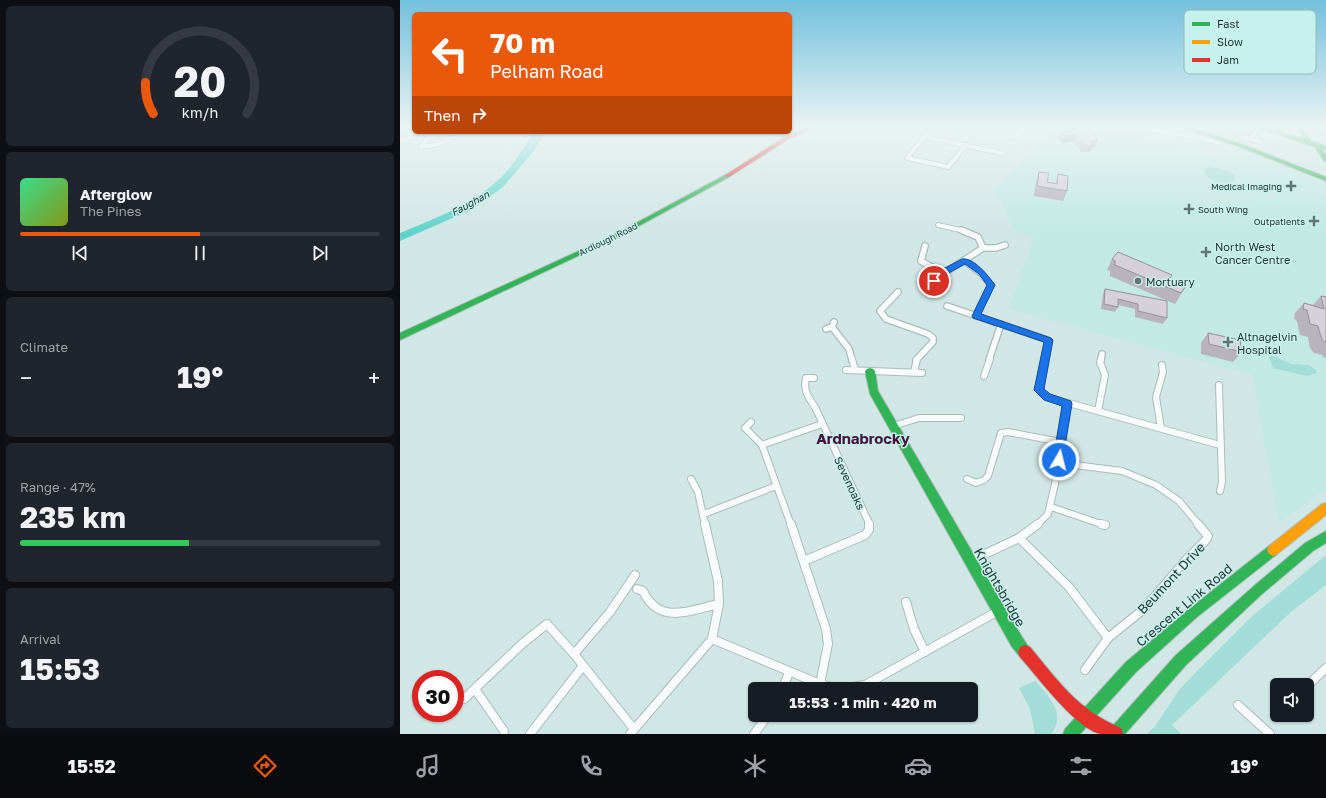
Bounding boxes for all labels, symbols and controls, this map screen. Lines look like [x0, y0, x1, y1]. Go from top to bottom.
legend [1184, 10, 1316, 74]
text: Fast [1217, 17, 1240, 30]
text: 70 m [490, 26, 555, 59]
icon: left [424, 28, 476, 80]
text: Slow [1217, 35, 1243, 48]
text: Jam [1217, 53, 1239, 66]
text: 20 [174, 56, 226, 106]
text: Pelham Road [490, 60, 604, 82]
text: km/h [182, 103, 218, 120]
icon: right [468, 104, 490, 126]
text: Then [424, 106, 460, 124]
marker: Medical Imaging [1285, 180, 1297, 192]
place label: Medical Imaging [1211, 181, 1282, 192]
text: Afterglow [80, 185, 152, 203]
water label: Faughan [449, 187, 492, 219]
text: The Pines [80, 203, 141, 219]
marker: South Wing [1183, 203, 1195, 215]
place label: South Wing [1198, 204, 1248, 215]
marker: Outpatients [1308, 215, 1320, 227]
place label: Outpatients [1254, 216, 1305, 227]
street label: Ardlough Road [577, 220, 639, 258]
place label: North West Cancer Centre [1215, 240, 1290, 266]
icon: previous [69, 242, 91, 264]
icon: pause [189, 242, 211, 264]
icon: next [309, 242, 331, 264]
marker: North West Cancer Centre [1200, 246, 1212, 258]
pin [917, 264, 951, 298]
icon: arrive [923, 270, 945, 292]
place label: Mortuary [1146, 275, 1195, 288]
marker: Mortuary [1133, 276, 1143, 286]
place label: Altnagelvin Hospital [1237, 330, 1297, 356]
marker: Altnagelvin Hospital [1222, 336, 1234, 348]
text: Climate [20, 339, 68, 355]
text: 19° [177, 359, 223, 395]
text: − [20, 364, 32, 391]
text: + [368, 364, 380, 391]
district label: Ardnabrocky [816, 429, 910, 447]
position arrow [1038, 439, 1080, 481]
street label: Sevenoaks [832, 454, 868, 512]
text: Range · 47% [20, 479, 96, 495]
text: 235 km [20, 499, 126, 535]
street label: Beumont Drive [1134, 539, 1208, 617]
street label: Knightsbridge [971, 545, 1029, 629]
street label: Crescent Link Road [1133, 560, 1235, 650]
text: Arrival [20, 631, 61, 647]
text: 15:53 [20, 651, 100, 687]
speed limit sign: 30 [412, 670, 464, 722]
map controls [1270, 678, 1314, 722]
button: sound [1270, 678, 1314, 722]
text: 15:53 · 1 min · 420 m [789, 693, 937, 711]
icon: directions [251, 752, 279, 780]
icon: music [414, 752, 442, 780]
icon: phone [577, 752, 605, 780]
icon: climate [741, 752, 769, 780]
icon: car [904, 752, 932, 780]
icon: filters [1067, 752, 1095, 780]
text: 15:52 [68, 755, 116, 777]
text: 19° [1231, 755, 1258, 777]

